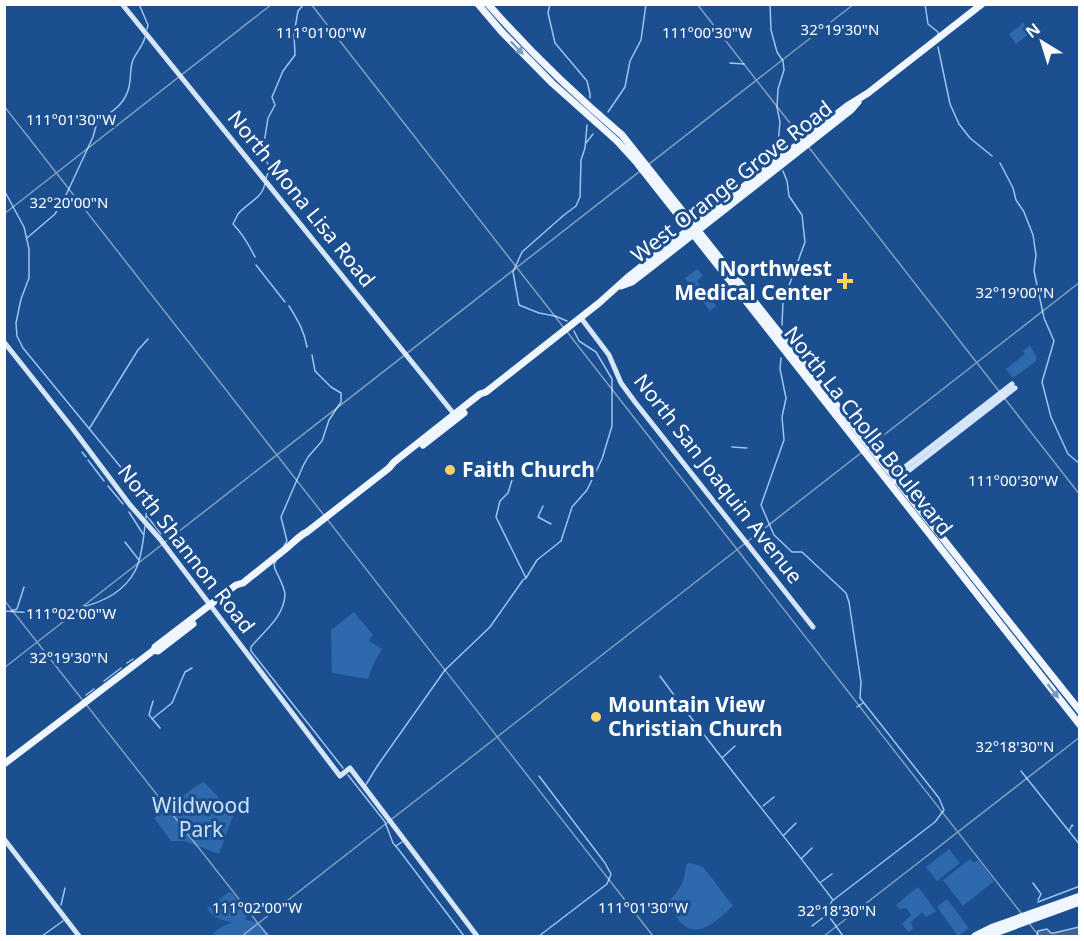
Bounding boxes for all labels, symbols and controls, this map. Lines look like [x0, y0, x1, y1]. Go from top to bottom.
north arrow [1012, 12, 1072, 72]
text: N [1021, 18, 1045, 43]
text: 32°19'30"N [801, 19, 879, 39]
text: 111°01'00"W [276, 22, 366, 42]
text: 111°00'30"W [662, 22, 752, 42]
one-way arrow [510, 41, 524, 55]
street label: West Orange Grove Road [625, 94, 838, 269]
street label: North Mona Lisa Road [222, 104, 382, 292]
text: 111°01'30"W [26, 109, 116, 129]
text: 32°20'00"N [30, 192, 108, 212]
place label: Northwest Medical Center [674, 254, 833, 306]
marker: Northwest Medical Center [836, 272, 854, 290]
text: 32°19'00"N [976, 282, 1054, 302]
street label: North La Cholla Boulevard [778, 320, 959, 541]
street label: North San Joaquin Avenue [628, 368, 809, 589]
place label: Faith Church [462, 455, 595, 483]
street label: North Shannon Road [112, 458, 262, 639]
marker: Faith Church [443, 463, 457, 477]
text: 111°00'30"W [968, 470, 1058, 490]
text: 111°02'00"W [26, 603, 116, 623]
text: 32°19'30"N [30, 647, 108, 667]
one-way arrow [1046, 683, 1059, 699]
place label: Mountain View Christian Church [608, 690, 783, 742]
marker: Mountain View Christian Church [589, 710, 603, 724]
text: 32°18'30"N [976, 736, 1054, 756]
park label: Wildwood Park [152, 791, 250, 843]
text: 111°02'00"W [212, 897, 302, 917]
text: 111°01'30"W [598, 897, 688, 917]
text: 32°18'30"N [798, 900, 876, 920]

